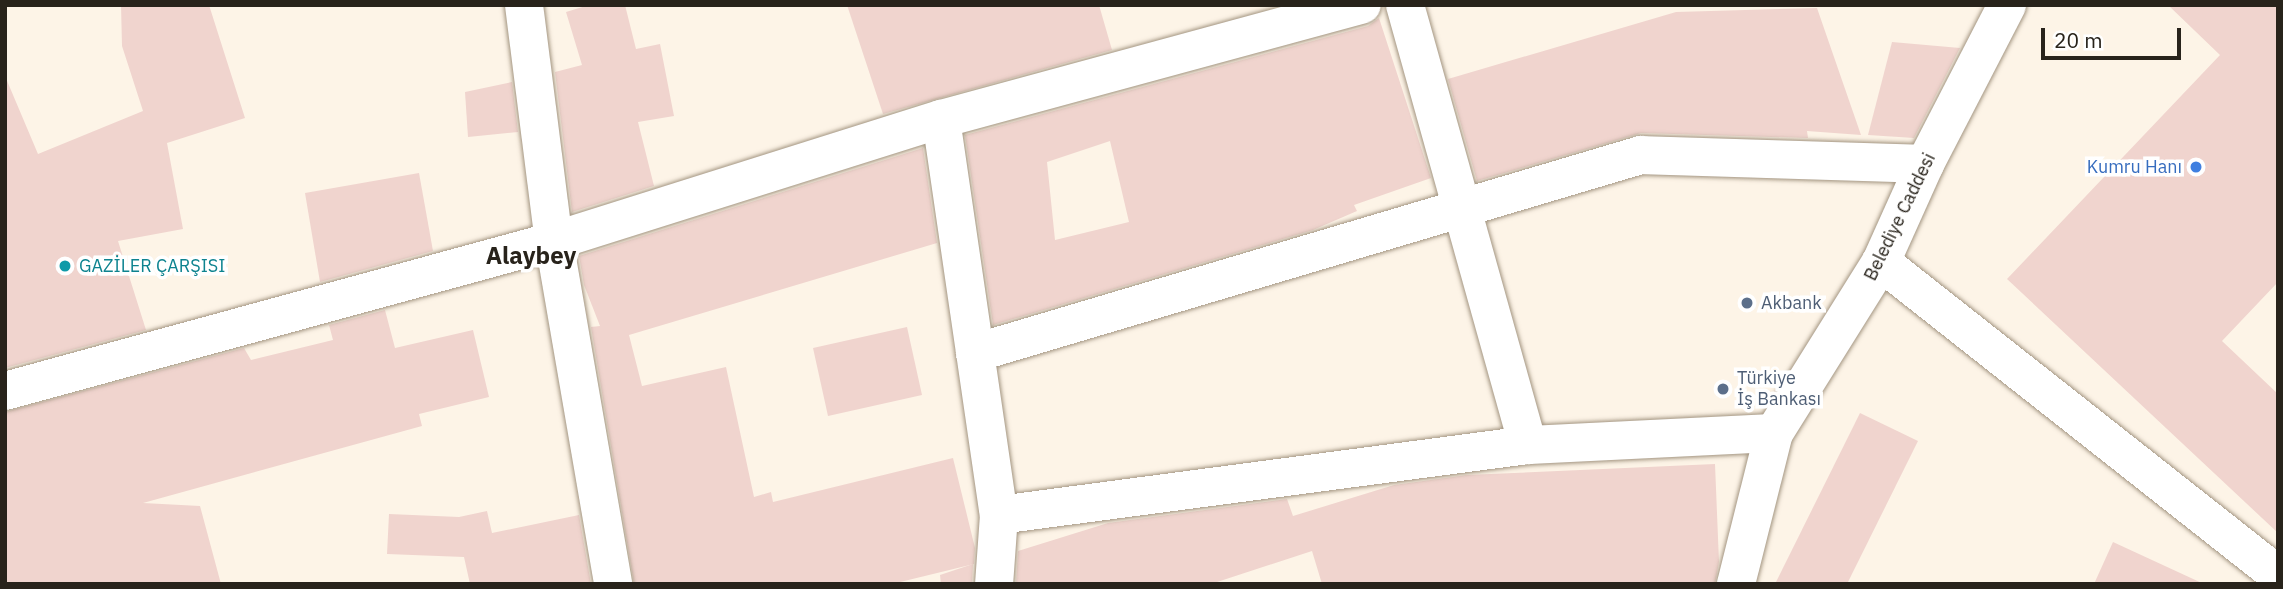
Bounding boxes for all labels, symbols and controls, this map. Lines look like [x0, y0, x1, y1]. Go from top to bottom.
scale bar [2045, 14, 2185, 58]
text: 20 m [2054, 26, 2103, 54]
street label: Belediye Caddesi [1860, 150, 1940, 284]
place label: Kumru Hanı [2087, 156, 2182, 178]
marker: Kumru Hanı [2188, 159, 2204, 175]
district label: Alaybey [486, 242, 576, 270]
place label: GAZİLER ÇARŞISI [79, 255, 226, 277]
marker: GAZİLER ÇARŞISI [57, 258, 73, 274]
place label: Akbank [1761, 292, 1822, 314]
marker: Akbank [1739, 295, 1755, 311]
place label: Türkiye İş Bankası [1737, 368, 1821, 410]
marker: Türkiye İş Bankası [1715, 381, 1731, 397]

